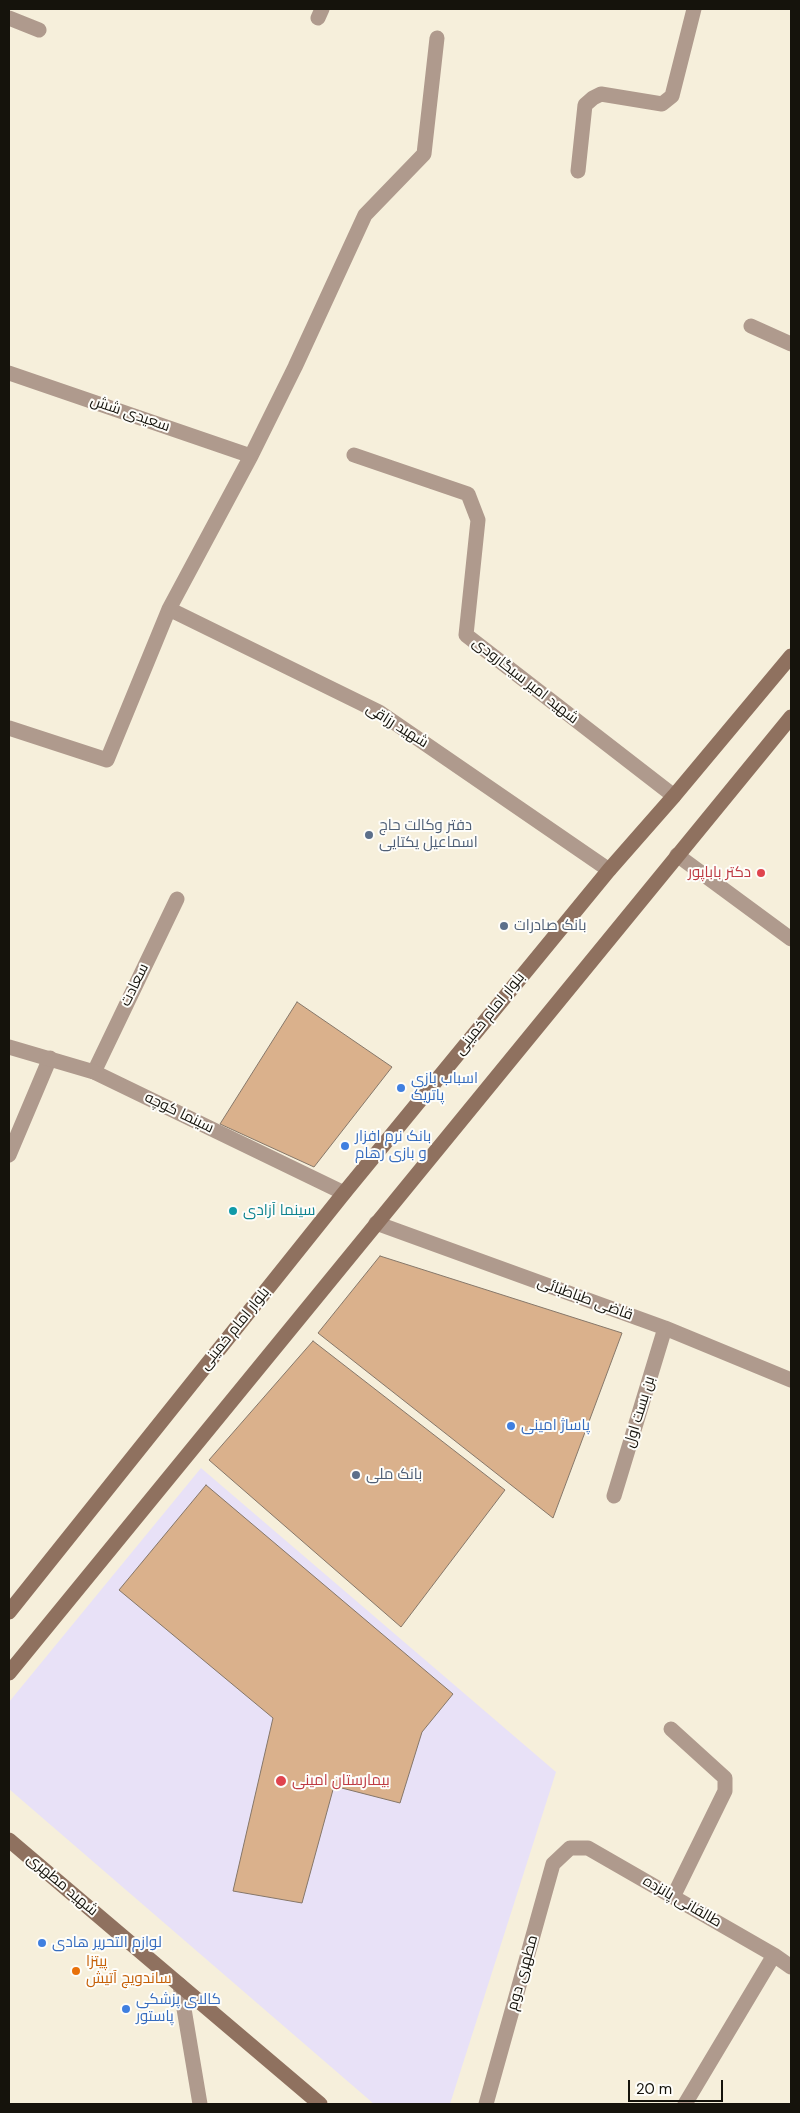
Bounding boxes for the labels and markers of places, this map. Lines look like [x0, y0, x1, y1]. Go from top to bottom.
place label: دفتر وکالت حاج اسماعیل یکتایی [379, 817, 478, 852]
marker: دفتر وکالت حاج اسماعیل یکتایی [363, 829, 375, 841]
place label: دکتر باباپور [688, 864, 751, 882]
marker: دکتر باباپور [755, 867, 767, 879]
place label: بانک صادرات [514, 917, 586, 935]
marker: بانک صادرات [498, 920, 510, 932]
place label: اسباب بازی پاتریک [411, 1070, 478, 1105]
marker: اسباب بازی پاتریک [395, 1082, 407, 1094]
place label: بانک نرم افزار و بازی رهام [355, 1128, 431, 1163]
marker: بانک نرم افزار و بازی رهام [339, 1140, 351, 1152]
place label: سینما آزادی [243, 1202, 315, 1220]
marker: سینما آزادی [227, 1205, 239, 1217]
place label: پاساژ امینی [521, 1417, 590, 1435]
marker: پاساژ امینی [505, 1420, 517, 1432]
place label: بانک ملی [366, 1466, 422, 1484]
marker: بانک ملی [350, 1469, 362, 1481]
place label: بیمارستان امینی [292, 1772, 390, 1790]
marker: بیمارستان امینی [274, 1774, 288, 1788]
place label: لوازم التحریر هادی [52, 1934, 162, 1952]
marker: لوازم التحریر هادی [36, 1937, 48, 1949]
place label: پیتزا ساندویچ آتیش [86, 1953, 172, 1988]
marker: پیتزا ساندویچ آتیش [70, 1965, 82, 1977]
place label: کالای پزشکی پاستور [136, 1991, 221, 2026]
marker: کالای پزشکی پاستور [120, 2003, 132, 2015]

